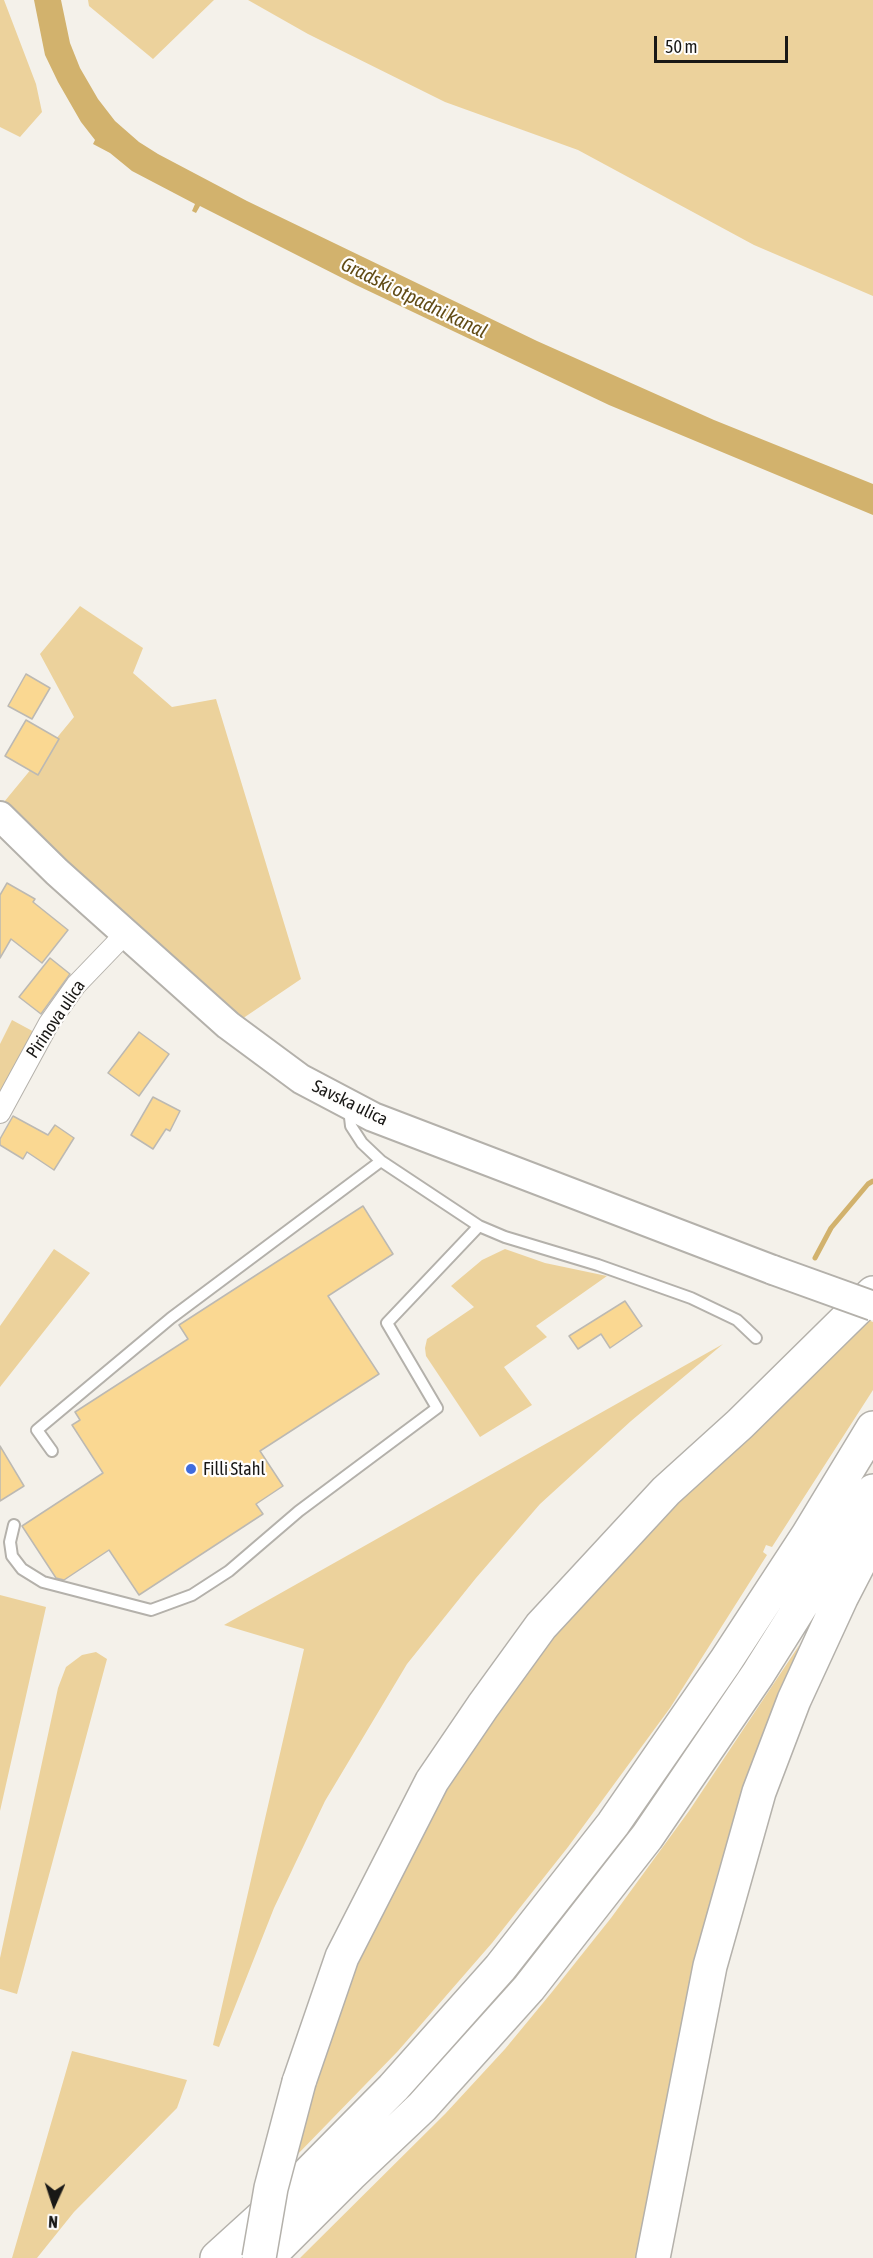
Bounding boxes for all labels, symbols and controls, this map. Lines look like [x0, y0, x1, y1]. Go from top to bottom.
scale bar [657, 24, 790, 62]
text: 50 m [665, 36, 697, 57]
water label: Gradski otpadni kanal [337, 252, 491, 344]
street label: Pirinova ulica [22, 976, 90, 1062]
street label: Savska ulica [309, 1076, 391, 1130]
place label: Filli Stahl [203, 1458, 265, 1480]
marker: Filli Stahl [184, 1462, 198, 1476]
north arrow [24, 2174, 84, 2234]
text: N [48, 2213, 58, 2231]

